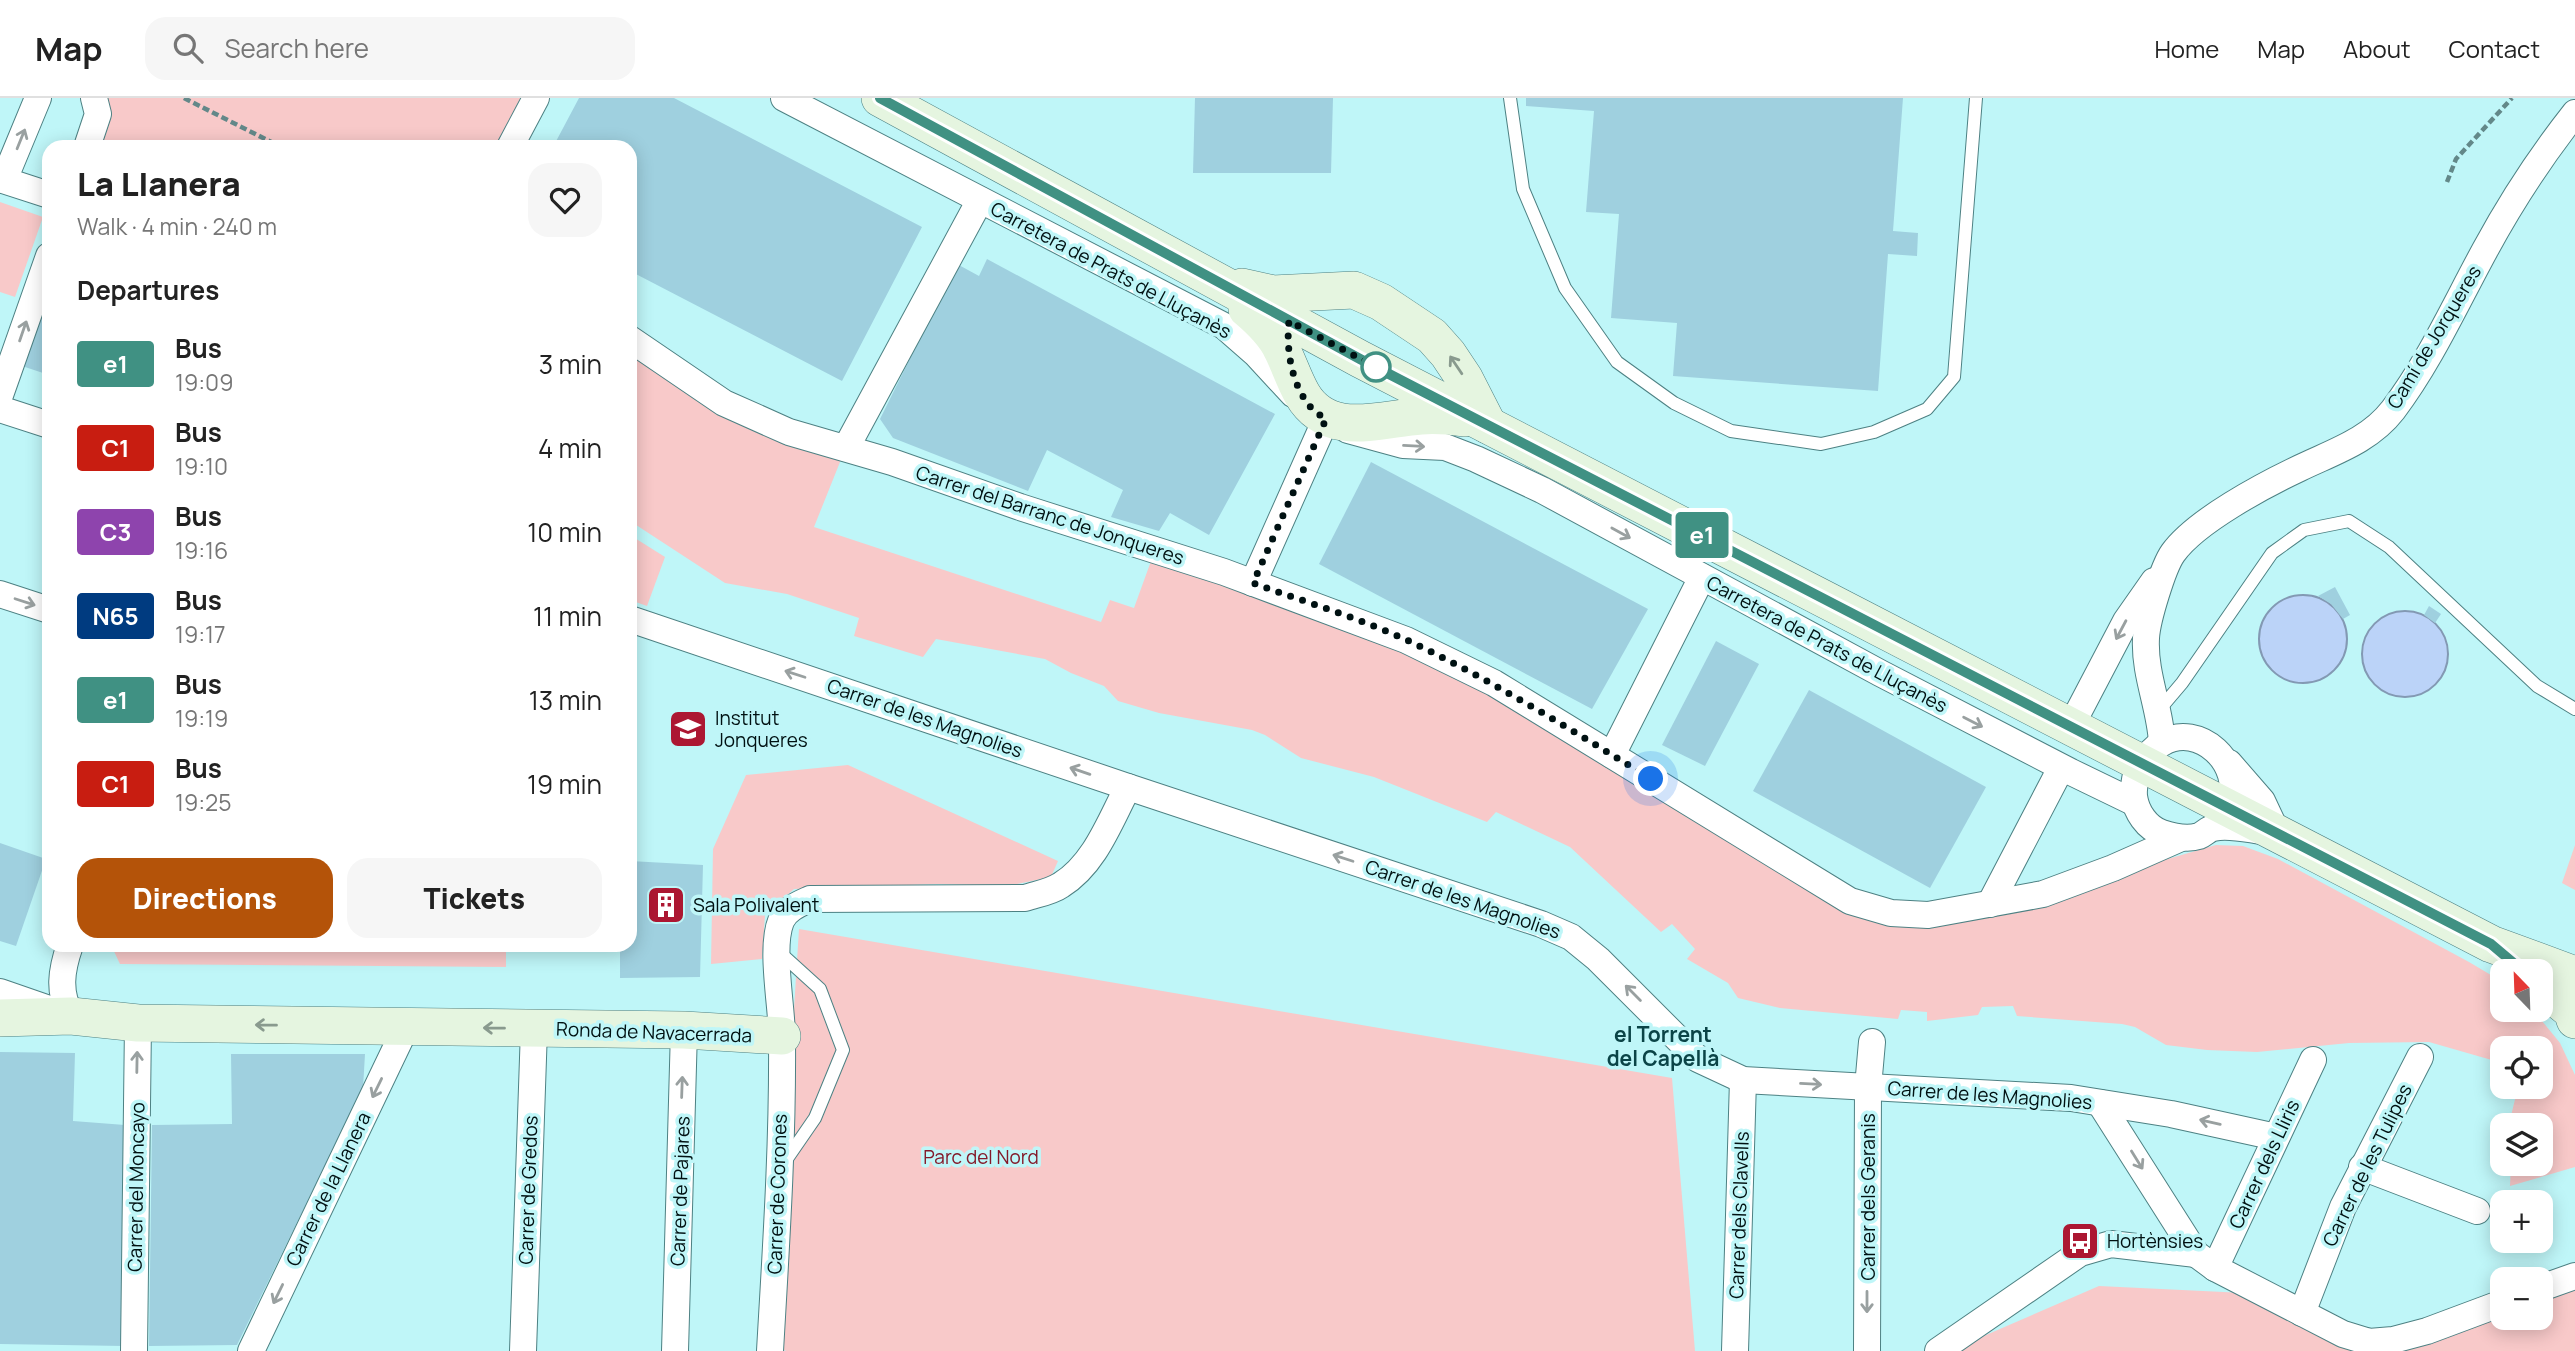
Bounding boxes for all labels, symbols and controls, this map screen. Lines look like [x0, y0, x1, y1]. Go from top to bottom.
search box [145, 17, 635, 80]
text: Map [35, 26, 103, 71]
icon: search [169, 29, 207, 67]
text: Search here [225, 30, 369, 66]
text: Home [2154, 32, 2219, 65]
text: Map [2257, 32, 2305, 65]
text: About [2343, 32, 2411, 65]
text: Contact [2449, 32, 2540, 65]
one-way arrow [15, 129, 28, 150]
text: La Llanera [77, 161, 241, 206]
button: heart [528, 163, 602, 237]
street label: Carretera de Prats de Lluçanès [986, 195, 1236, 345]
text: Walk · 4 min · 240 m [77, 210, 277, 242]
street label: Camí de Jorqueres [2381, 260, 2487, 414]
text: Departures [77, 272, 219, 308]
one-way arrow [17, 320, 30, 342]
text: Bus [175, 330, 222, 366]
text: 3 min [539, 346, 602, 382]
text: e1 [103, 347, 128, 380]
unlabelled marker [1361, 352, 1391, 382]
one-way arrow [1448, 356, 1463, 375]
text: 19:09 [175, 366, 233, 398]
text: Bus [175, 414, 222, 450]
text: 4 min [538, 430, 602, 466]
text: C1 [101, 431, 130, 464]
one-way arrow [1402, 439, 1425, 452]
text: 19:10 [175, 450, 228, 482]
street label: Carrer del Barranc de Jonqueres [913, 459, 1187, 571]
text: Bus [175, 498, 222, 534]
line badge: e1 [1670, 512, 1734, 558]
text: 10 min [527, 514, 602, 550]
text: C3 [100, 515, 131, 548]
text: e1 [1690, 518, 1714, 551]
one-way arrow [1611, 526, 1631, 540]
text: 19:16 [175, 534, 228, 566]
street label: Carretera de Prats de Lluçanès [1702, 569, 1952, 719]
text: Bus [175, 582, 222, 618]
one-way arrow [13, 597, 35, 609]
text: 11 min [533, 598, 602, 634]
text: N65 [92, 599, 139, 632]
text: 19:17 [175, 618, 226, 650]
one-way arrow [2114, 620, 2128, 640]
text: Bus [175, 666, 222, 702]
one-way arrow [785, 667, 807, 679]
street label: Carrer de les Magnolies [824, 672, 1026, 764]
text: 13 min [529, 682, 602, 718]
text: e1 [103, 683, 128, 716]
text: 19:19 [175, 702, 228, 734]
place label: Institut Jonqueres [715, 705, 808, 753]
school or university icon: Institut Jonqueres [667, 708, 709, 750]
one-way arrow [1962, 715, 1983, 729]
text: Bus [175, 750, 222, 786]
your location [1633, 761, 1668, 796]
one-way arrow [1070, 764, 1092, 776]
text: 19 min [527, 766, 602, 802]
text: C1 [101, 767, 130, 800]
text: 19:25 [175, 786, 232, 818]
one-way arrow [1332, 851, 1354, 863]
street label: Carrer de les Magnolies [1362, 853, 1564, 945]
button: Directions [77, 858, 333, 938]
button: Tickets [347, 858, 602, 938]
building icon: Sala Polivalent [645, 884, 687, 926]
place label: Sala Polivalent [693, 892, 819, 918]
north arrow [2490, 959, 2553, 1022]
map controls [2490, 959, 2553, 1330]
one-way arrow [1624, 985, 1641, 1002]
street label: Ronda de Navacerrada [556, 1016, 752, 1048]
one-way arrow [255, 1018, 278, 1031]
district label: el Torrent del Capellà [1607, 1020, 1719, 1072]
one-way arrow [482, 1021, 505, 1035]
button: locate [2490, 1036, 2553, 1099]
one-way arrow [130, 1051, 144, 1074]
street label: Carrer de les Magnolies [1887, 1075, 2093, 1115]
one-way arrow [676, 1076, 689, 1099]
one-way arrow [369, 1077, 383, 1098]
one-way arrow [1799, 1077, 1822, 1090]
street label: Carrer de les Tulipes [2316, 1079, 2418, 1251]
street label: Carrer dels Lliris [2223, 1095, 2305, 1233]
street label: Carrer del Moncayo [122, 1102, 150, 1272]
street label: Carrer de la Llanera [279, 1108, 377, 1270]
street label: Carrer de Corones [761, 1113, 793, 1275]
street label: Carrer dels Geranis [1855, 1113, 1881, 1281]
button: layers [2490, 1113, 2553, 1176]
street label: Carrer de Gredos [512, 1115, 544, 1265]
street label: Carrer de Pajares [664, 1115, 696, 1267]
one-way arrow [2199, 1115, 2222, 1129]
street label: Carrer dels Clavells [1723, 1131, 1755, 1299]
park label: Parc del Nord [923, 1144, 1039, 1170]
one-way arrow [2130, 1150, 2144, 1170]
button: + [2490, 1190, 2553, 1253]
bus stop icon: Hortènsies [2059, 1220, 2101, 1262]
place label: Hortènsies [2107, 1228, 2203, 1254]
button: − [2490, 1267, 2553, 1330]
one-way arrow [271, 1283, 285, 1304]
one-way arrow [1860, 1290, 1874, 1313]

